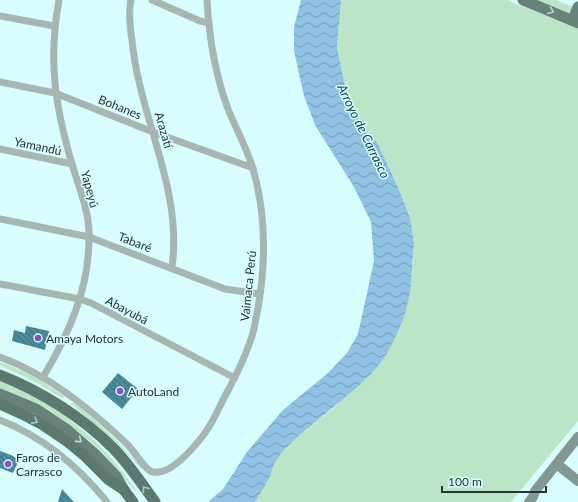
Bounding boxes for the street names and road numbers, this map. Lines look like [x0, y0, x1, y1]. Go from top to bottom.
street label: Bohanes [96, 92, 144, 122]
street label: Arazatí [152, 110, 176, 150]
street label: Yamandú [13, 134, 63, 158]
street label: Yapeyú [78, 169, 102, 209]
street label: Tabaré [116, 229, 154, 255]
street label: Vaimaca Perú [237, 250, 259, 322]
street label: Abayubá [103, 293, 151, 327]

